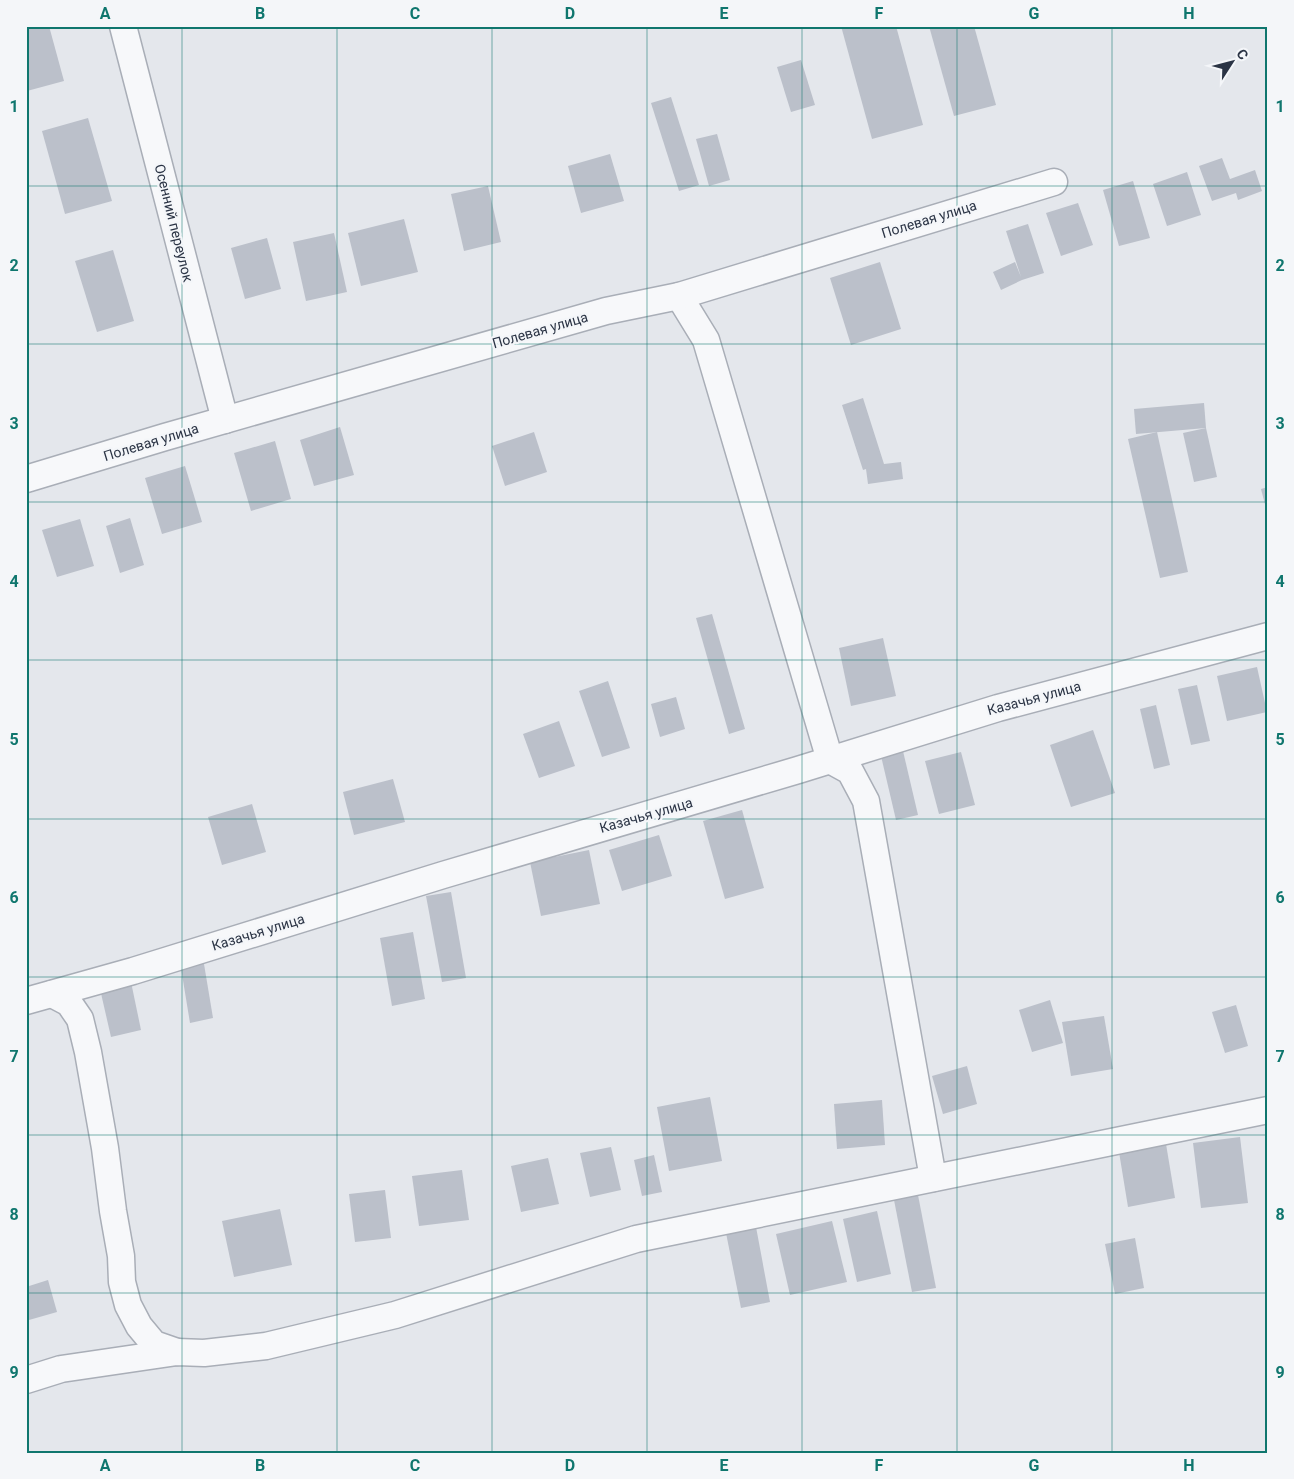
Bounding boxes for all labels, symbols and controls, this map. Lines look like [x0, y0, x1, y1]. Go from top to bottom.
text: A [100, 4, 111, 23]
text: B [255, 4, 265, 23]
text: C [410, 4, 420, 23]
text: D [565, 4, 575, 23]
text: E [720, 4, 729, 23]
text: F [875, 4, 884, 23]
text: G [1029, 4, 1040, 23]
text: H [1183, 4, 1195, 23]
north arrow [1206, 38, 1256, 88]
text: С [1233, 46, 1252, 63]
text: 1 [9, 97, 19, 116]
text: 1 [1275, 97, 1285, 116]
street label: Осенний переулок [152, 162, 196, 284]
street label: Полевая улица [880, 197, 978, 241]
text: 2 [9, 256, 19, 275]
text: 2 [1275, 256, 1285, 275]
street label: Полевая улица [490, 309, 590, 351]
text: 3 [9, 414, 19, 433]
text: 3 [1275, 414, 1285, 433]
street label: Полевая улица [102, 420, 200, 464]
text: 4 [9, 572, 19, 591]
text: 4 [1275, 572, 1285, 591]
street label: Казачья улица [985, 678, 1083, 718]
text: 5 [9, 730, 19, 749]
text: 5 [1275, 730, 1285, 749]
street label: Казачья улица [598, 794, 694, 836]
text: 6 [9, 888, 19, 907]
text: 6 [1275, 888, 1285, 907]
street label: Казачья улица [210, 910, 306, 954]
text: 7 [9, 1047, 19, 1066]
text: 7 [1275, 1047, 1285, 1066]
text: 8 [9, 1205, 19, 1224]
text: 8 [1275, 1205, 1285, 1224]
text: 9 [9, 1363, 19, 1382]
text: 9 [1275, 1363, 1285, 1382]
text: A [100, 1456, 111, 1475]
text: B [255, 1456, 265, 1475]
text: C [410, 1456, 420, 1475]
text: D [565, 1456, 575, 1475]
text: E [720, 1456, 729, 1475]
text: F [875, 1456, 884, 1475]
text: G [1029, 1456, 1040, 1475]
text: H [1183, 1456, 1195, 1475]

